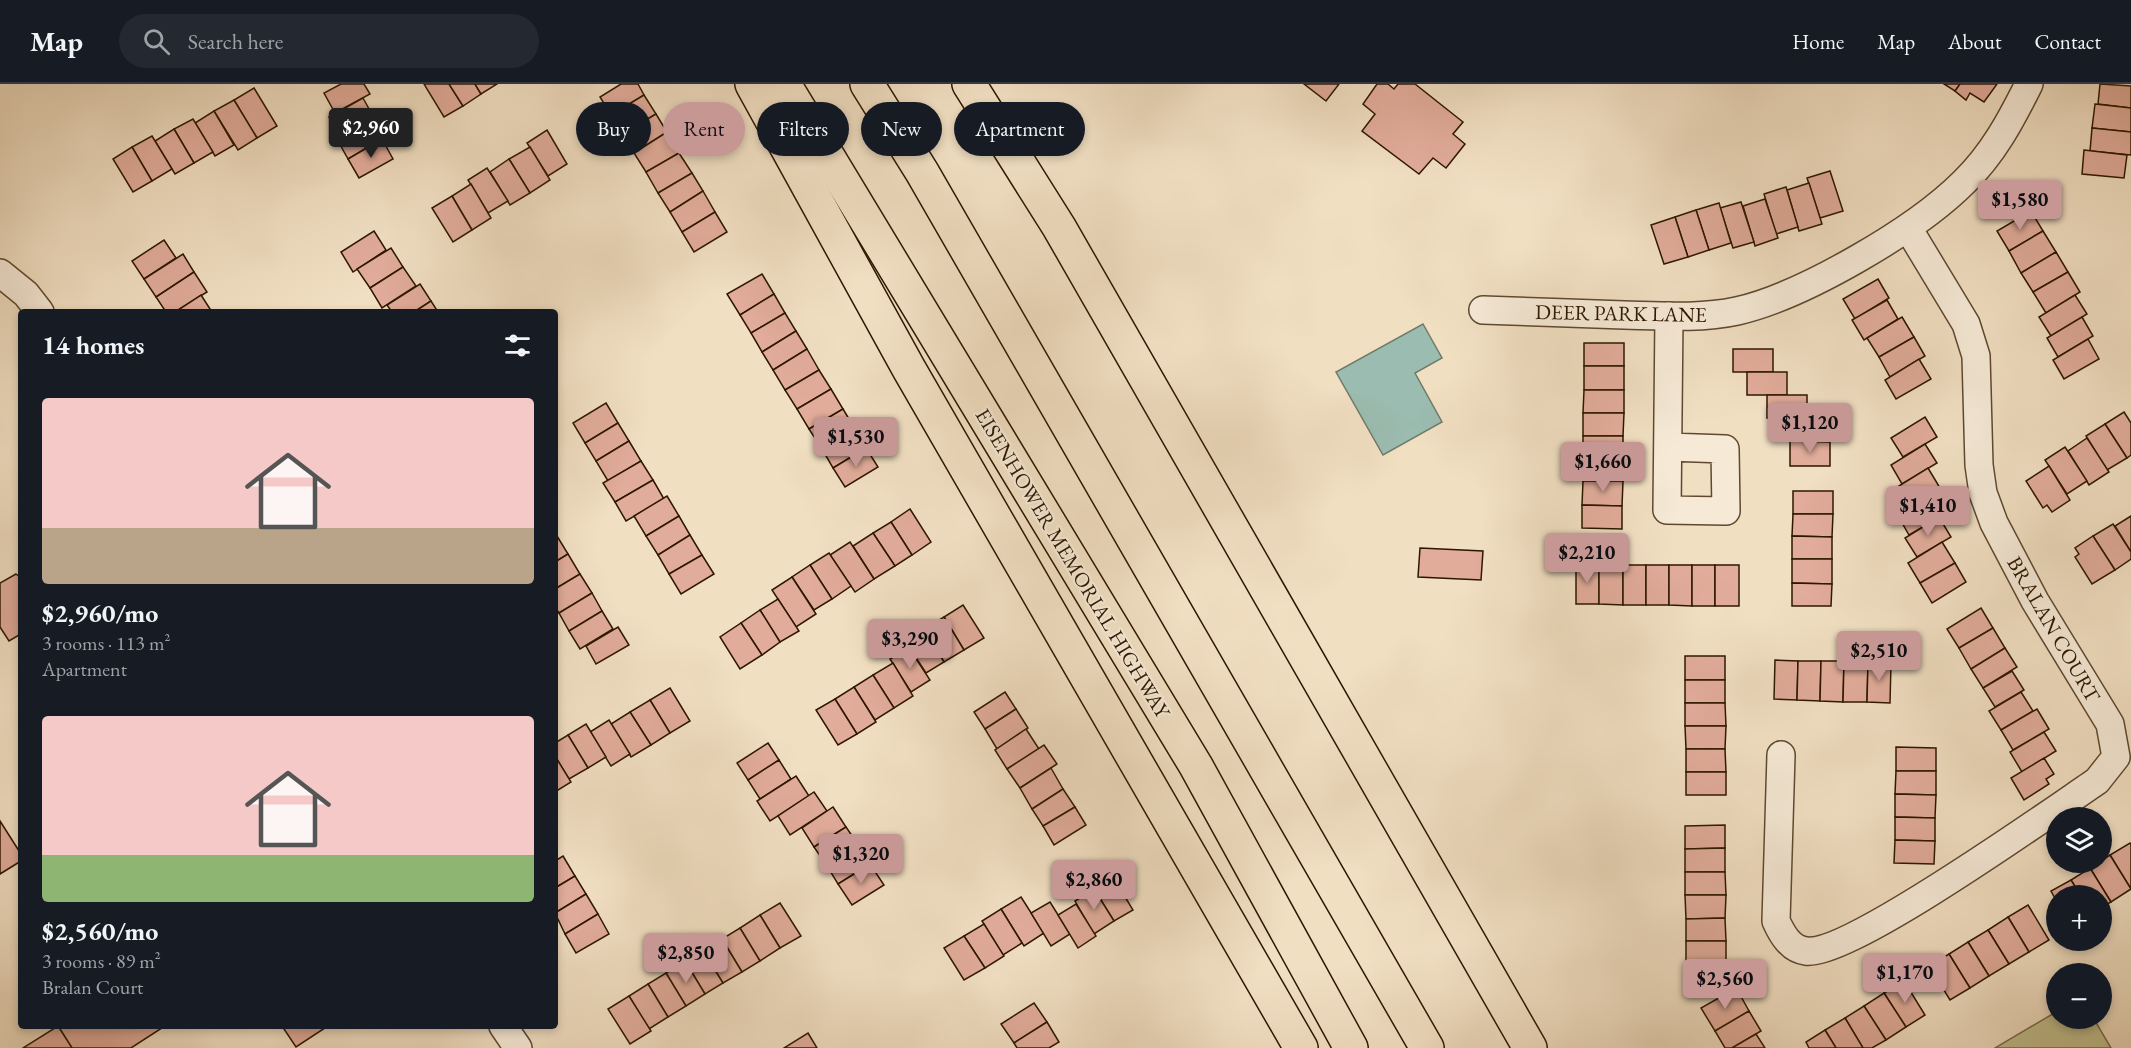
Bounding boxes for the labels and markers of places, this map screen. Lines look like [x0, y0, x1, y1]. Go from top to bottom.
pin: $2,960 [322, 108, 420, 159]
pin: $1,580 [1971, 180, 2069, 231]
pin: $1,120 [1761, 403, 1859, 454]
pin: $1,530 [807, 417, 905, 468]
pin: $1,660 [1554, 442, 1652, 493]
pin: $1,410 [1879, 486, 1977, 537]
pin: $2,210 [1538, 533, 1636, 584]
pin: $3,290 [861, 619, 959, 670]
pin: $2,510 [1830, 631, 1928, 682]
pin: $1,320 [812, 834, 910, 885]
pin: $2,860 [1045, 860, 1143, 911]
pin: $2,850 [637, 933, 735, 984]
pin: $1,170 [1856, 953, 1954, 1004]
pin: $2,560 [1676, 959, 1774, 1010]

